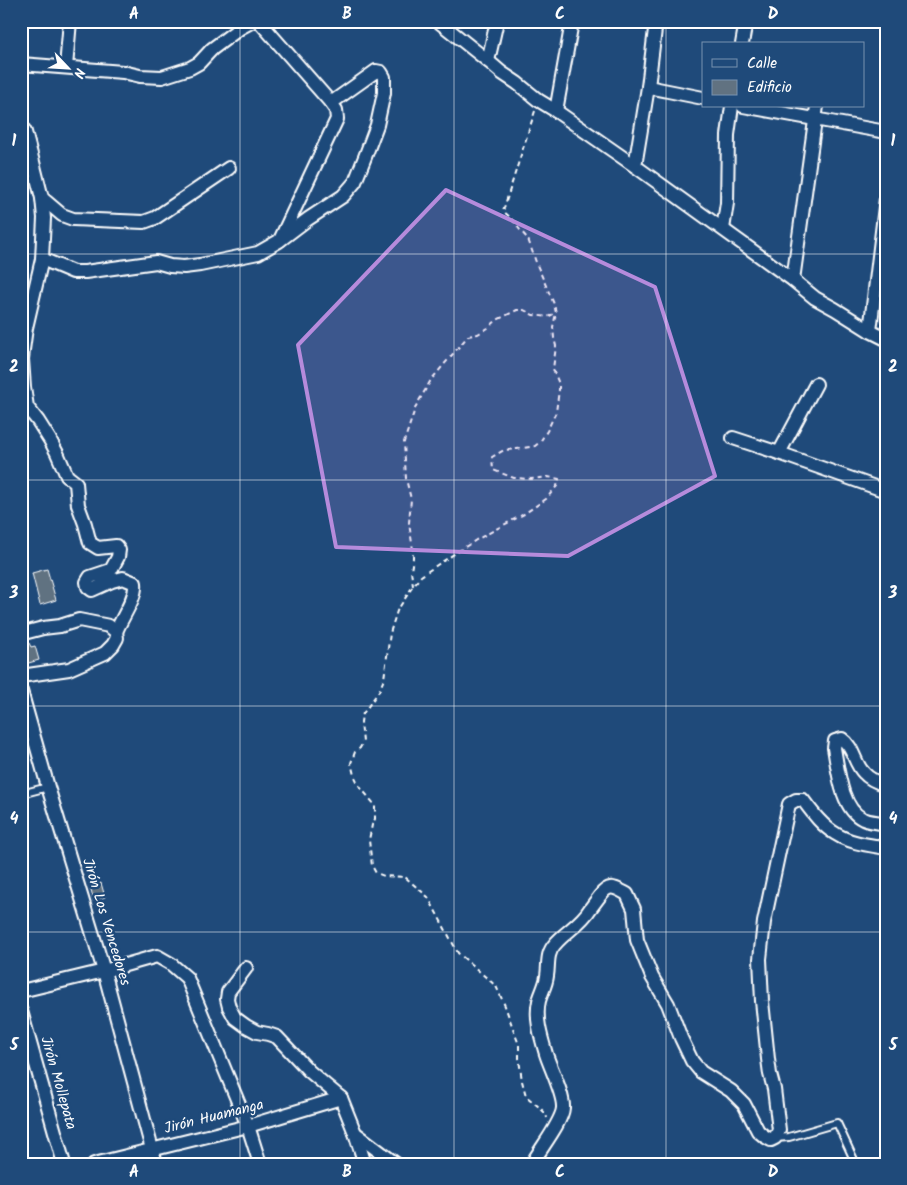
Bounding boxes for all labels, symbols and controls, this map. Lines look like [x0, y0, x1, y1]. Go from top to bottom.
text: A [129, 2, 139, 27]
text: B [342, 2, 352, 27]
text: C [555, 2, 565, 27]
text: D [768, 2, 779, 27]
north arrow [42, 42, 92, 92]
legend [702, 42, 864, 108]
text: Calle [747, 52, 777, 76]
text: N [67, 64, 91, 82]
text: Edificio [747, 76, 792, 100]
text: 1 [12, 129, 17, 154]
text: 1 [891, 129, 896, 154]
text: 2 [9, 355, 19, 380]
text: 2 [888, 355, 898, 380]
text: 3 [9, 581, 19, 606]
text: 3 [888, 581, 898, 606]
text: 4 [10, 807, 19, 832]
text: 4 [889, 807, 898, 832]
street label: Jirón Los Vencedores [75, 855, 137, 989]
text: 5 [9, 1033, 20, 1058]
street label: Jirón Mollepata [33, 1033, 83, 1133]
text: 5 [888, 1033, 899, 1058]
street label: Jirón Huamanga [162, 1093, 266, 1141]
text: A [129, 1160, 139, 1185]
text: B [342, 1160, 352, 1185]
text: C [555, 1160, 565, 1185]
text: D [768, 1160, 779, 1185]

